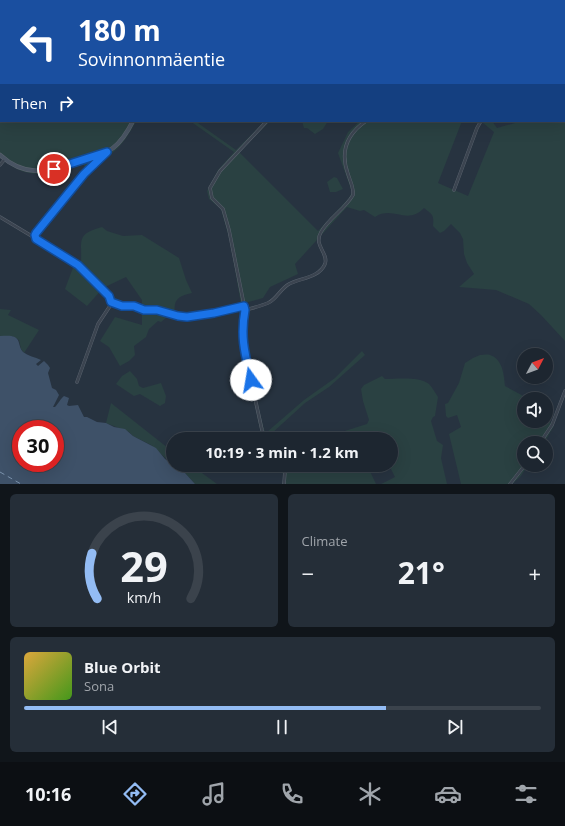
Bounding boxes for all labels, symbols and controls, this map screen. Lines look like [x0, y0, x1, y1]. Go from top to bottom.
text: 180 m [78, 11, 161, 49]
icon: left [12, 16, 64, 68]
text: Sovinnonmäentie [78, 47, 225, 71]
icon: right [55, 92, 77, 114]
text: Then [12, 93, 47, 113]
pin [37, 152, 71, 186]
icon: arrive [43, 158, 65, 180]
north arrow [517, 348, 553, 384]
map controls [517, 348, 553, 472]
position arrow [230, 359, 272, 401]
button: sound [517, 392, 553, 428]
speed limit sign: 30 [12, 420, 64, 472]
button: search [517, 436, 553, 472]
text: 10:19 · 3 min · 1.2 km [205, 442, 359, 462]
text: Climate [302, 532, 347, 550]
text: 29 [120, 537, 168, 593]
text: 21° [398, 552, 445, 593]
text: − [302, 558, 314, 588]
text: + [528, 558, 541, 588]
text: km/h [126, 587, 161, 606]
text: Blue Orbit [84, 657, 161, 677]
text: Sona [84, 677, 114, 695]
icon: previous [99, 716, 121, 738]
icon: pause [271, 716, 293, 738]
icon: next [444, 716, 466, 738]
icon: directions [121, 780, 149, 808]
icon: music [200, 780, 228, 808]
icon: phone [278, 780, 306, 808]
icon: climate [356, 780, 384, 808]
icon: car [434, 780, 462, 808]
icon: filters [512, 780, 540, 808]
text: 10:16 [25, 782, 71, 806]

